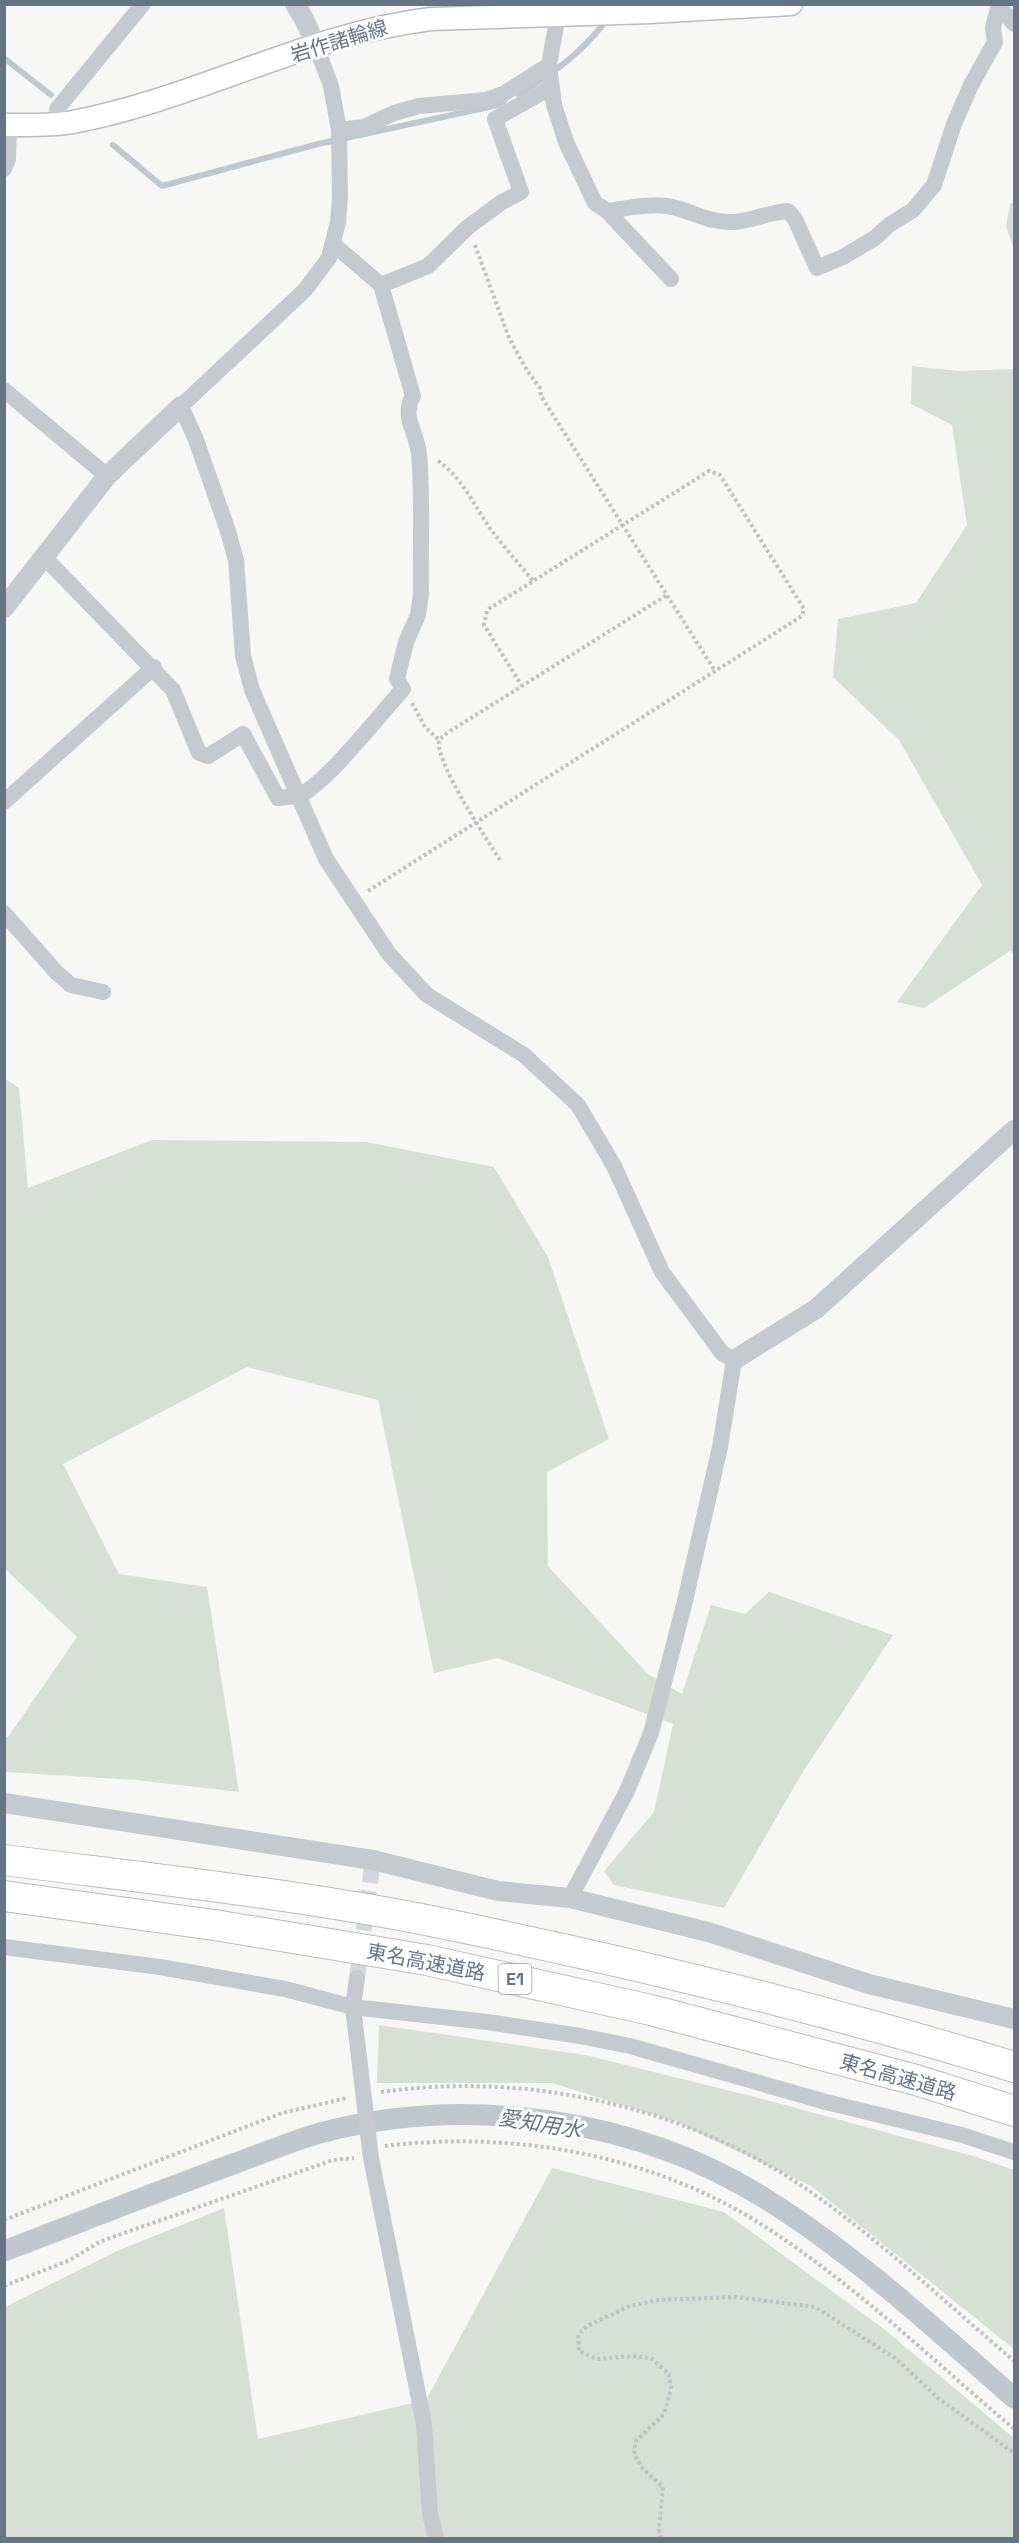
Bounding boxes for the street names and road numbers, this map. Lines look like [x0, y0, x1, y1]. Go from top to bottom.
street label: 岩作諸輪線 [287, 14, 391, 68]
street label: 東名高速道路 [365, 1938, 487, 1986]
road number: E1 [498, 1964, 532, 1994]
street label: 東名高速道路 [837, 2048, 959, 2106]

